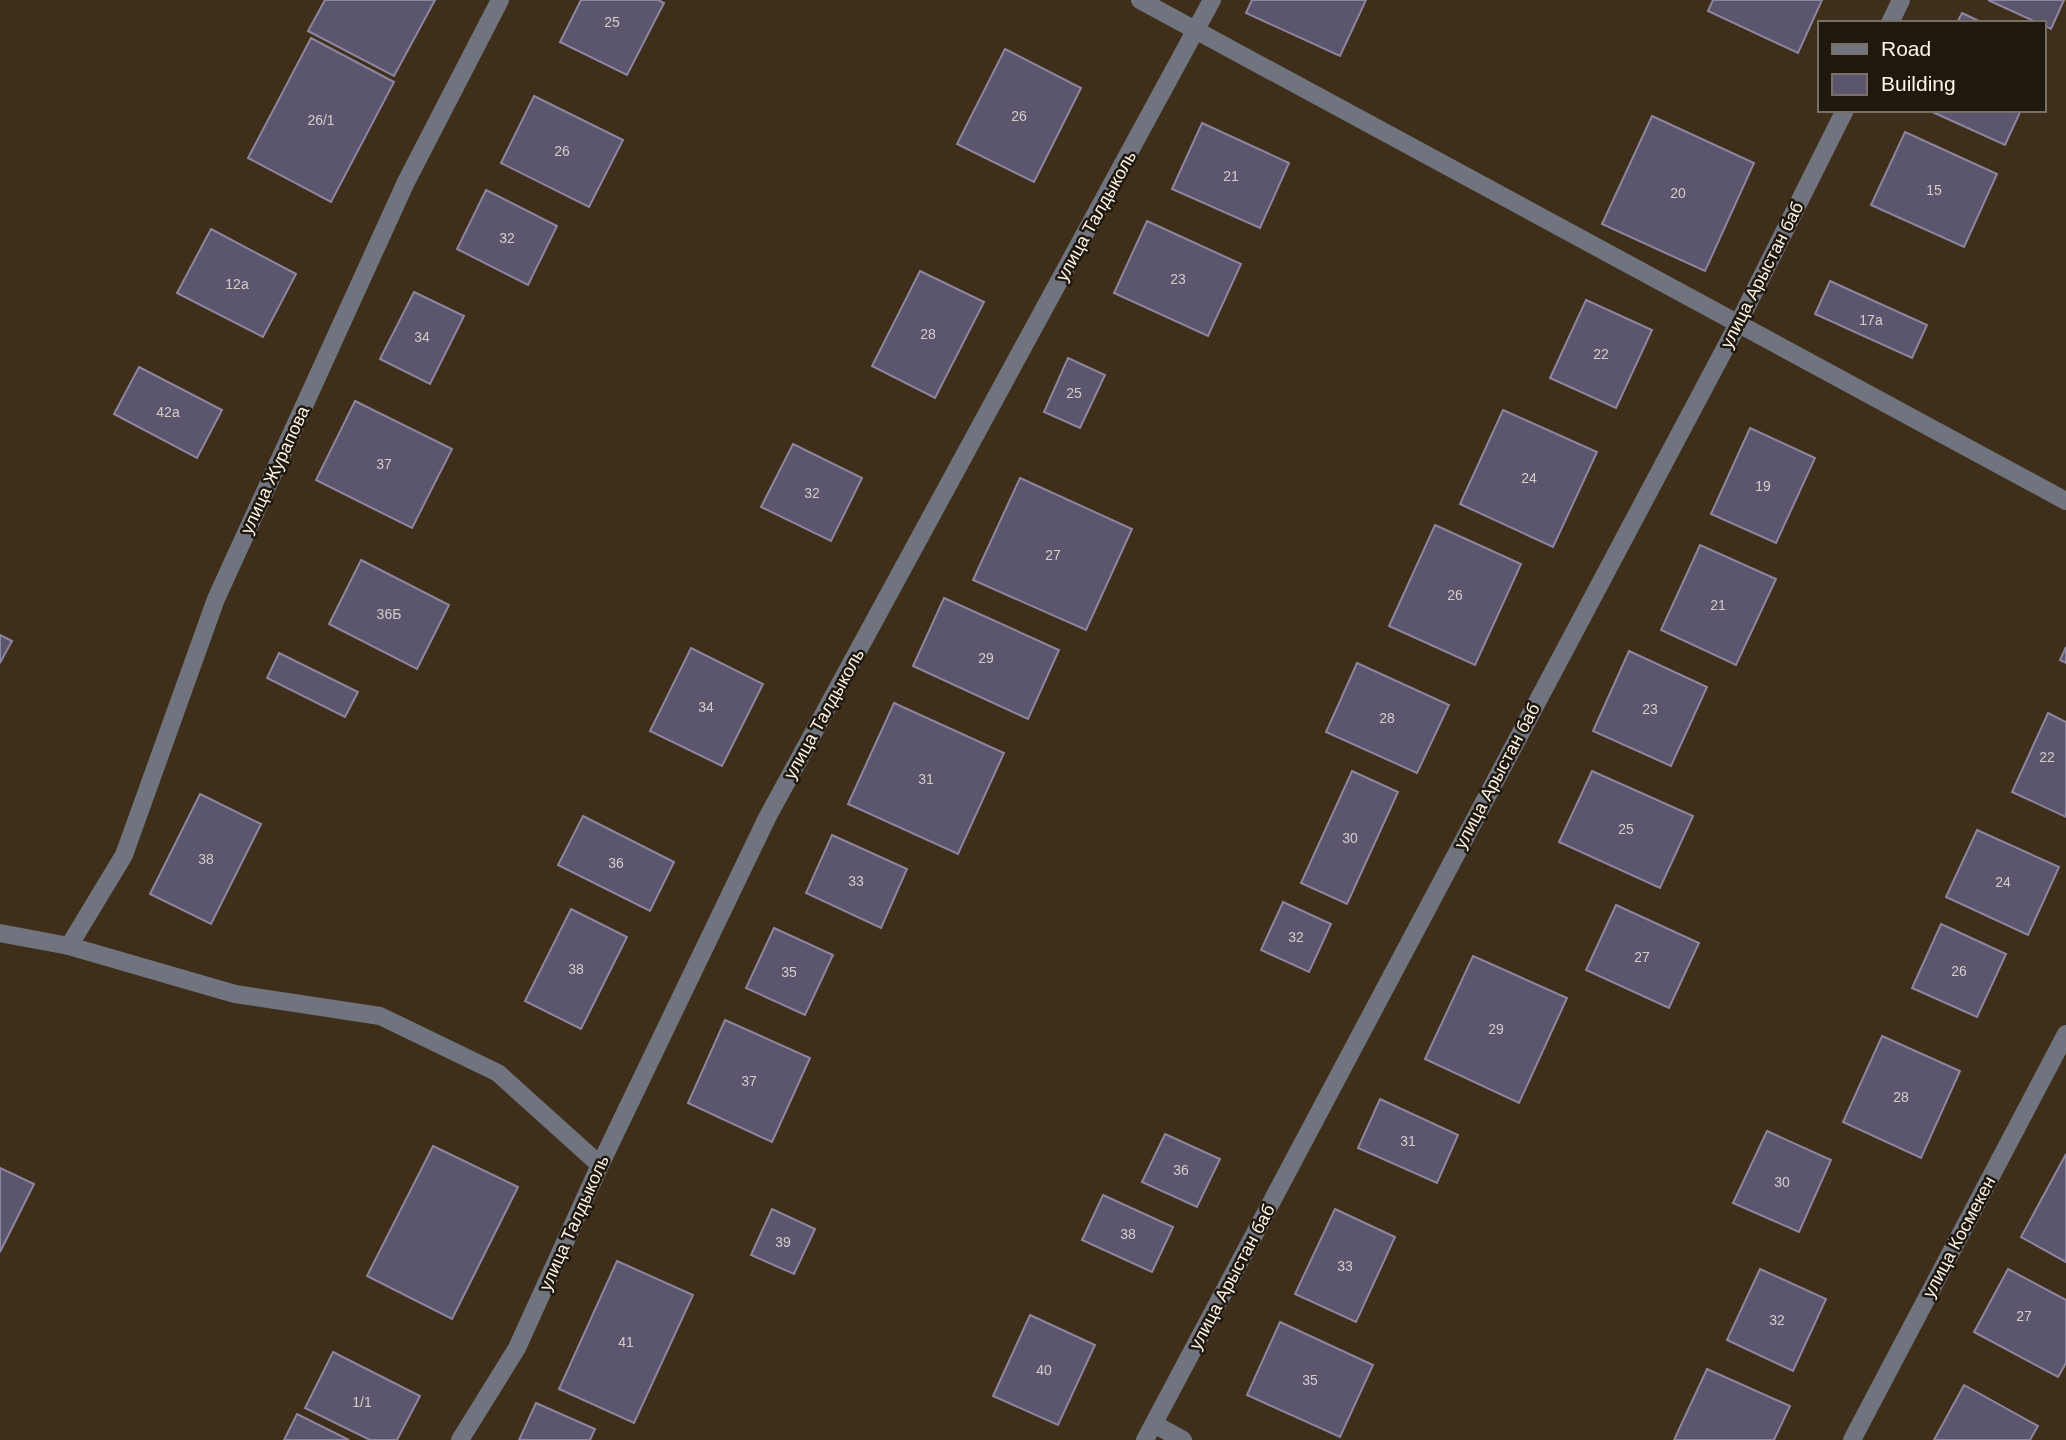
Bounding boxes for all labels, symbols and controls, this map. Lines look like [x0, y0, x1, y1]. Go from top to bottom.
house number: 25 [604, 14, 620, 30]
legend [1818, 21, 2045, 112]
text: Road [1881, 37, 1931, 60]
text: Building [1881, 72, 1956, 95]
house number: 26 [1011, 108, 1027, 124]
house number: 26/1 [307, 112, 335, 128]
house number: 26 [554, 143, 570, 159]
street label: улица Талдыколь [1052, 147, 1140, 285]
house number: 21 [1223, 168, 1239, 184]
house number: 15 [1926, 182, 1942, 198]
house number: 20 [1670, 185, 1686, 201]
street label: улица Арыстан баб [1716, 198, 1808, 352]
house number: 32 [499, 230, 515, 246]
house number: 23 [1170, 271, 1186, 287]
house number: 12а [225, 276, 249, 292]
house number: 17а [1859, 312, 1883, 328]
house number: 28 [920, 326, 936, 342]
house number: 34 [414, 329, 430, 345]
house number: 22 [1593, 346, 1609, 362]
house number: 25 [1066, 385, 1082, 401]
street label: улица Журапова [237, 402, 314, 537]
house number: 42а [156, 404, 180, 420]
house number: 37 [376, 456, 392, 472]
house number: 24 [1521, 470, 1537, 486]
house number: 19 [1755, 478, 1771, 494]
house number: 32 [804, 485, 820, 501]
house number: 27 [1045, 547, 1061, 563]
house number: 26 [1447, 587, 1463, 603]
house number: 21 [1710, 597, 1726, 613]
house number: 36Б [377, 606, 401, 622]
street label: улица Талдыколь [780, 645, 868, 783]
house number: 29 [978, 650, 994, 666]
house number: 34 [698, 699, 714, 715]
street label: улица Арыстан баб [1450, 700, 1544, 852]
house number: 23 [1642, 701, 1658, 717]
house number: 28 [1379, 710, 1395, 726]
house number: 22 [2039, 749, 2055, 765]
house number: 31 [918, 771, 934, 787]
house number: 25 [1618, 821, 1634, 837]
house number: 30 [1342, 830, 1358, 846]
house number: 38 [198, 851, 214, 867]
house number: 36 [608, 855, 624, 871]
house number: 33 [848, 873, 864, 889]
house number: 24 [1995, 874, 2011, 890]
house number: 32 [1288, 929, 1304, 945]
house number: 27 [1634, 949, 1650, 965]
house number: 38 [568, 961, 584, 977]
house number: 26 [1951, 963, 1967, 979]
house number: 35 [781, 964, 797, 980]
house number: 29 [1488, 1021, 1504, 1037]
house number: 37 [741, 1073, 757, 1089]
house number: 28 [1893, 1089, 1909, 1105]
house number: 31 [1400, 1133, 1416, 1149]
street label: улица Талдыколь [535, 1152, 613, 1294]
house number: 36 [1173, 1162, 1189, 1178]
street label: улица Космекен [1919, 1173, 1999, 1301]
house number: 30 [1774, 1174, 1790, 1190]
street label: улица Арыстан баб [1185, 1201, 1279, 1353]
house number: 38 [1120, 1226, 1136, 1242]
house number: 39 [775, 1234, 791, 1250]
house number: 33 [1337, 1258, 1353, 1274]
house number: 27 [2016, 1308, 2032, 1324]
house number: 32 [1769, 1312, 1785, 1328]
house number: 41 [618, 1334, 634, 1350]
house number: 40 [1036, 1362, 1052, 1378]
house number: 35 [1302, 1372, 1318, 1388]
house number: 1/1 [352, 1394, 372, 1410]

